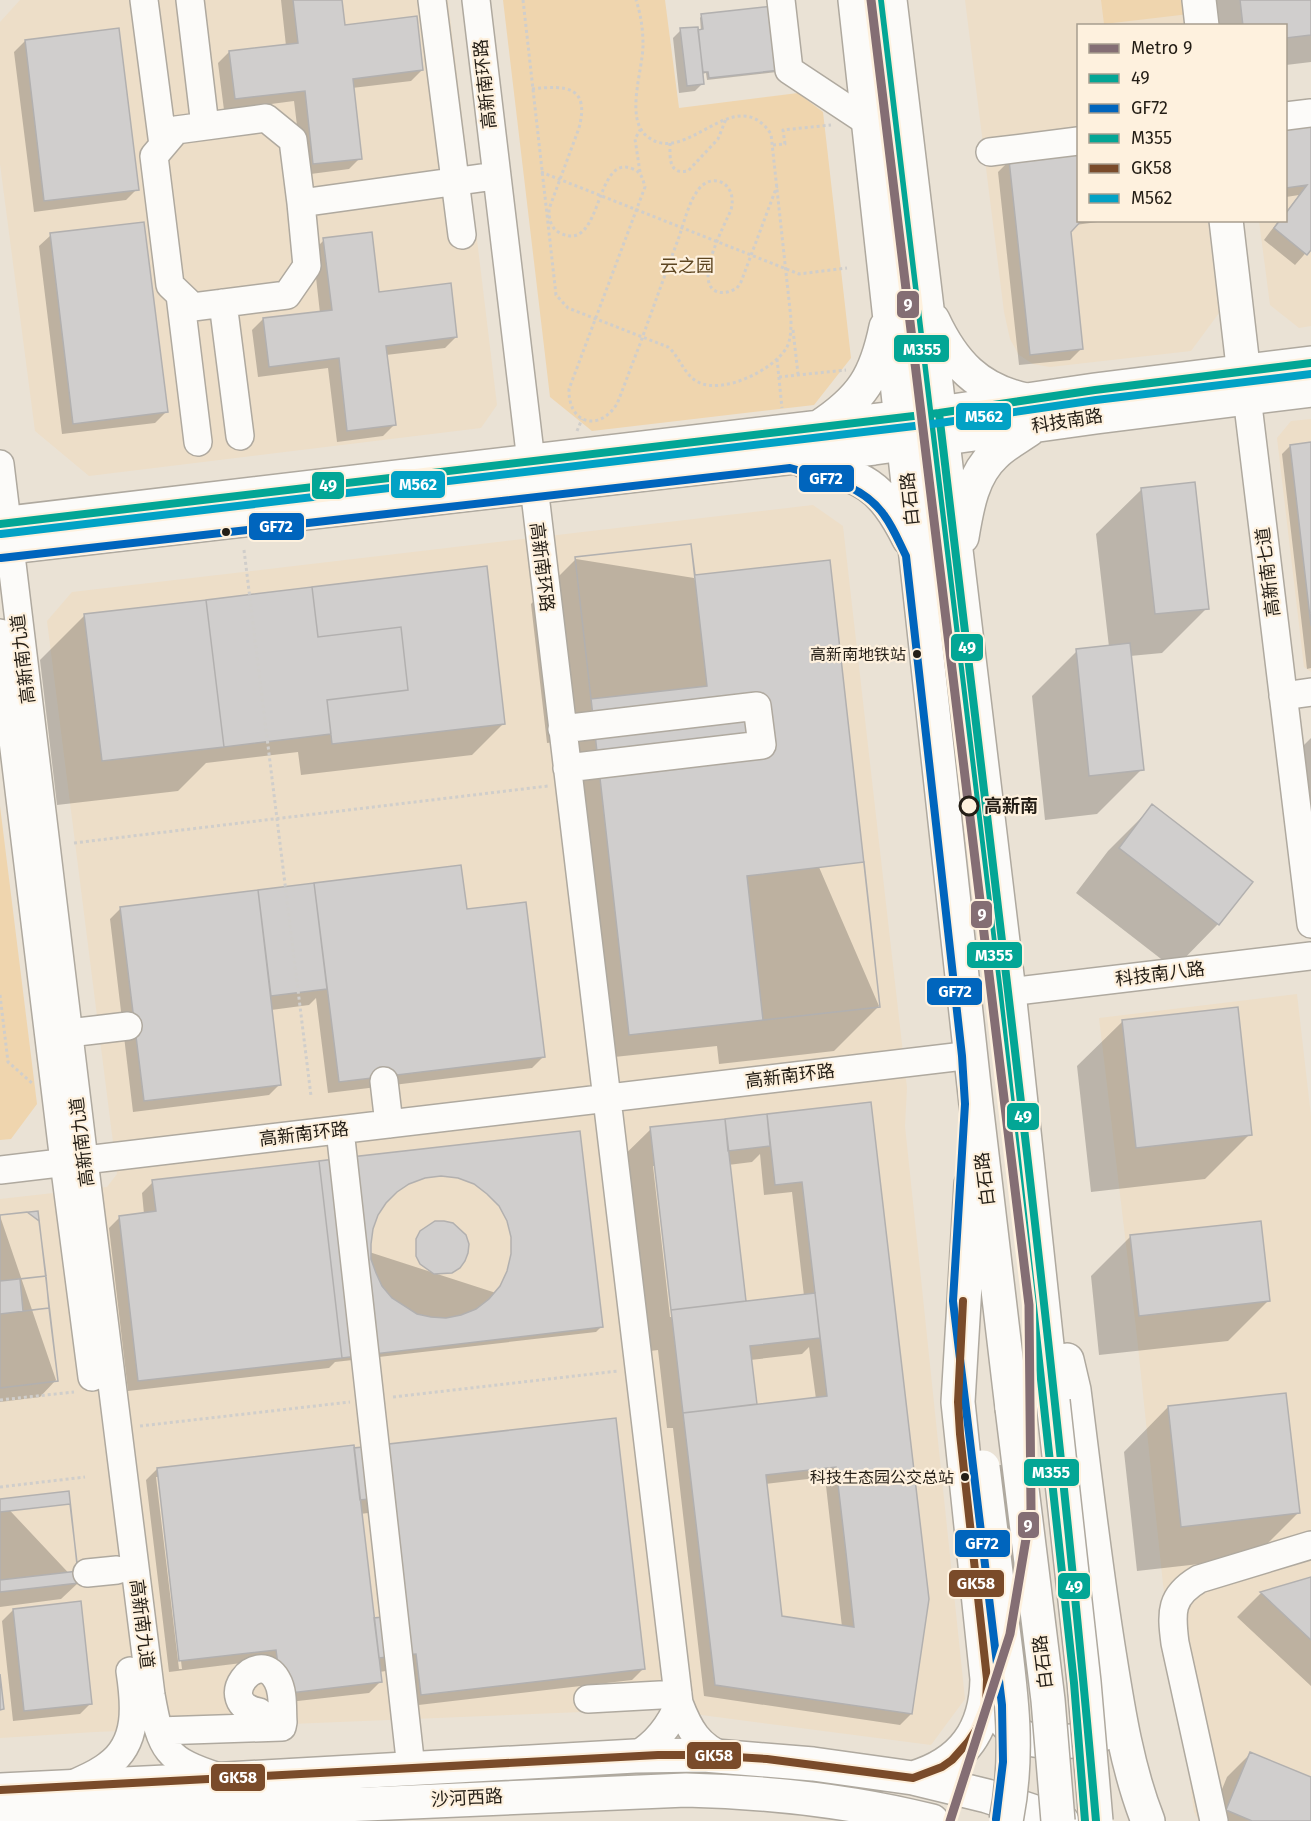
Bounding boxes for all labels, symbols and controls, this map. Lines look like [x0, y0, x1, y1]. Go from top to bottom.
legend [1077, 24, 1287, 222]
text: Metro 9 [1131, 37, 1192, 59]
street label: 高新南环路 [469, 38, 501, 130]
text: 49 [1131, 67, 1150, 89]
text: GF72 [1131, 97, 1168, 119]
text: M355 [1131, 127, 1172, 149]
text: GK58 [1131, 157, 1172, 179]
text: M562 [1131, 187, 1172, 209]
park label: 云之园 [660, 255, 714, 277]
line badge: 9 [896, 290, 920, 319]
text: 9 [904, 295, 913, 314]
line badge: M355 [893, 334, 950, 363]
text: M355 [903, 340, 941, 359]
line badge: M562 [955, 402, 1012, 431]
street label: 科技南路 [1030, 405, 1104, 437]
text: M562 [965, 407, 1003, 426]
line badge: GF72 [798, 464, 855, 493]
text: GF72 [809, 469, 843, 488]
line badge: M562 [390, 470, 446, 499]
line badge: 49 [311, 471, 345, 500]
street label: 白石路 [896, 471, 924, 527]
text: M562 [399, 475, 437, 494]
text: 49 [319, 476, 337, 495]
line badge: GF72 [248, 512, 305, 541]
text: GF72 [259, 517, 293, 536]
street label: 高新南环路 [526, 521, 558, 613]
unlabelled marker [220, 526, 232, 538]
street label: 高新南七道 [1252, 526, 1284, 618]
street label: 高新南九道 [7, 613, 39, 705]
line badge: 49 [950, 633, 984, 662]
text: 49 [958, 638, 976, 657]
place label: 高新南地铁站 [810, 645, 906, 664]
marker: 高新南地铁站 [911, 648, 923, 660]
place label: 高新南 [984, 795, 1038, 817]
marker: 高新南 [959, 796, 979, 816]
line badge: 9 [970, 900, 993, 929]
text: 9 [978, 905, 987, 924]
line badge: M355 [966, 941, 1023, 969]
text: M355 [975, 946, 1013, 965]
street label: 科技南八路 [1114, 958, 1206, 990]
line badge: GF72 [926, 977, 983, 1006]
text: GF72 [938, 982, 972, 1001]
street label: 高新南环路 [744, 1060, 836, 1092]
street label: 高新南九道 [66, 1096, 98, 1188]
line badge: 49 [1006, 1102, 1040, 1131]
text: 49 [1014, 1107, 1032, 1126]
street label: 高新南环路 [258, 1118, 350, 1150]
street label: 白石路 [971, 1151, 999, 1207]
line badge: M355 [1023, 1458, 1080, 1487]
text: M355 [1032, 1463, 1070, 1482]
place label: 科技生态园公交总站 [810, 1468, 954, 1487]
marker: 科技生态园公交总站 [959, 1471, 971, 1483]
line badge: 9 [1017, 1511, 1040, 1539]
text: 9 [1024, 1516, 1033, 1535]
line badge: GF72 [954, 1529, 1011, 1558]
text: GF72 [965, 1534, 999, 1553]
line badge: GK58 [948, 1569, 1005, 1598]
line badge: 49 [1057, 1572, 1091, 1600]
text: GK58 [957, 1574, 995, 1593]
text: 49 [1065, 1577, 1083, 1596]
street label: 高新南九道 [126, 1578, 158, 1670]
street label: 白石路 [1029, 1634, 1057, 1690]
line badge: GK58 [686, 1741, 742, 1770]
text: GK58 [695, 1746, 733, 1765]
line badge: GK58 [210, 1763, 266, 1792]
text: GK58 [219, 1768, 257, 1787]
street label: 沙河西路 [430, 1785, 504, 1811]

